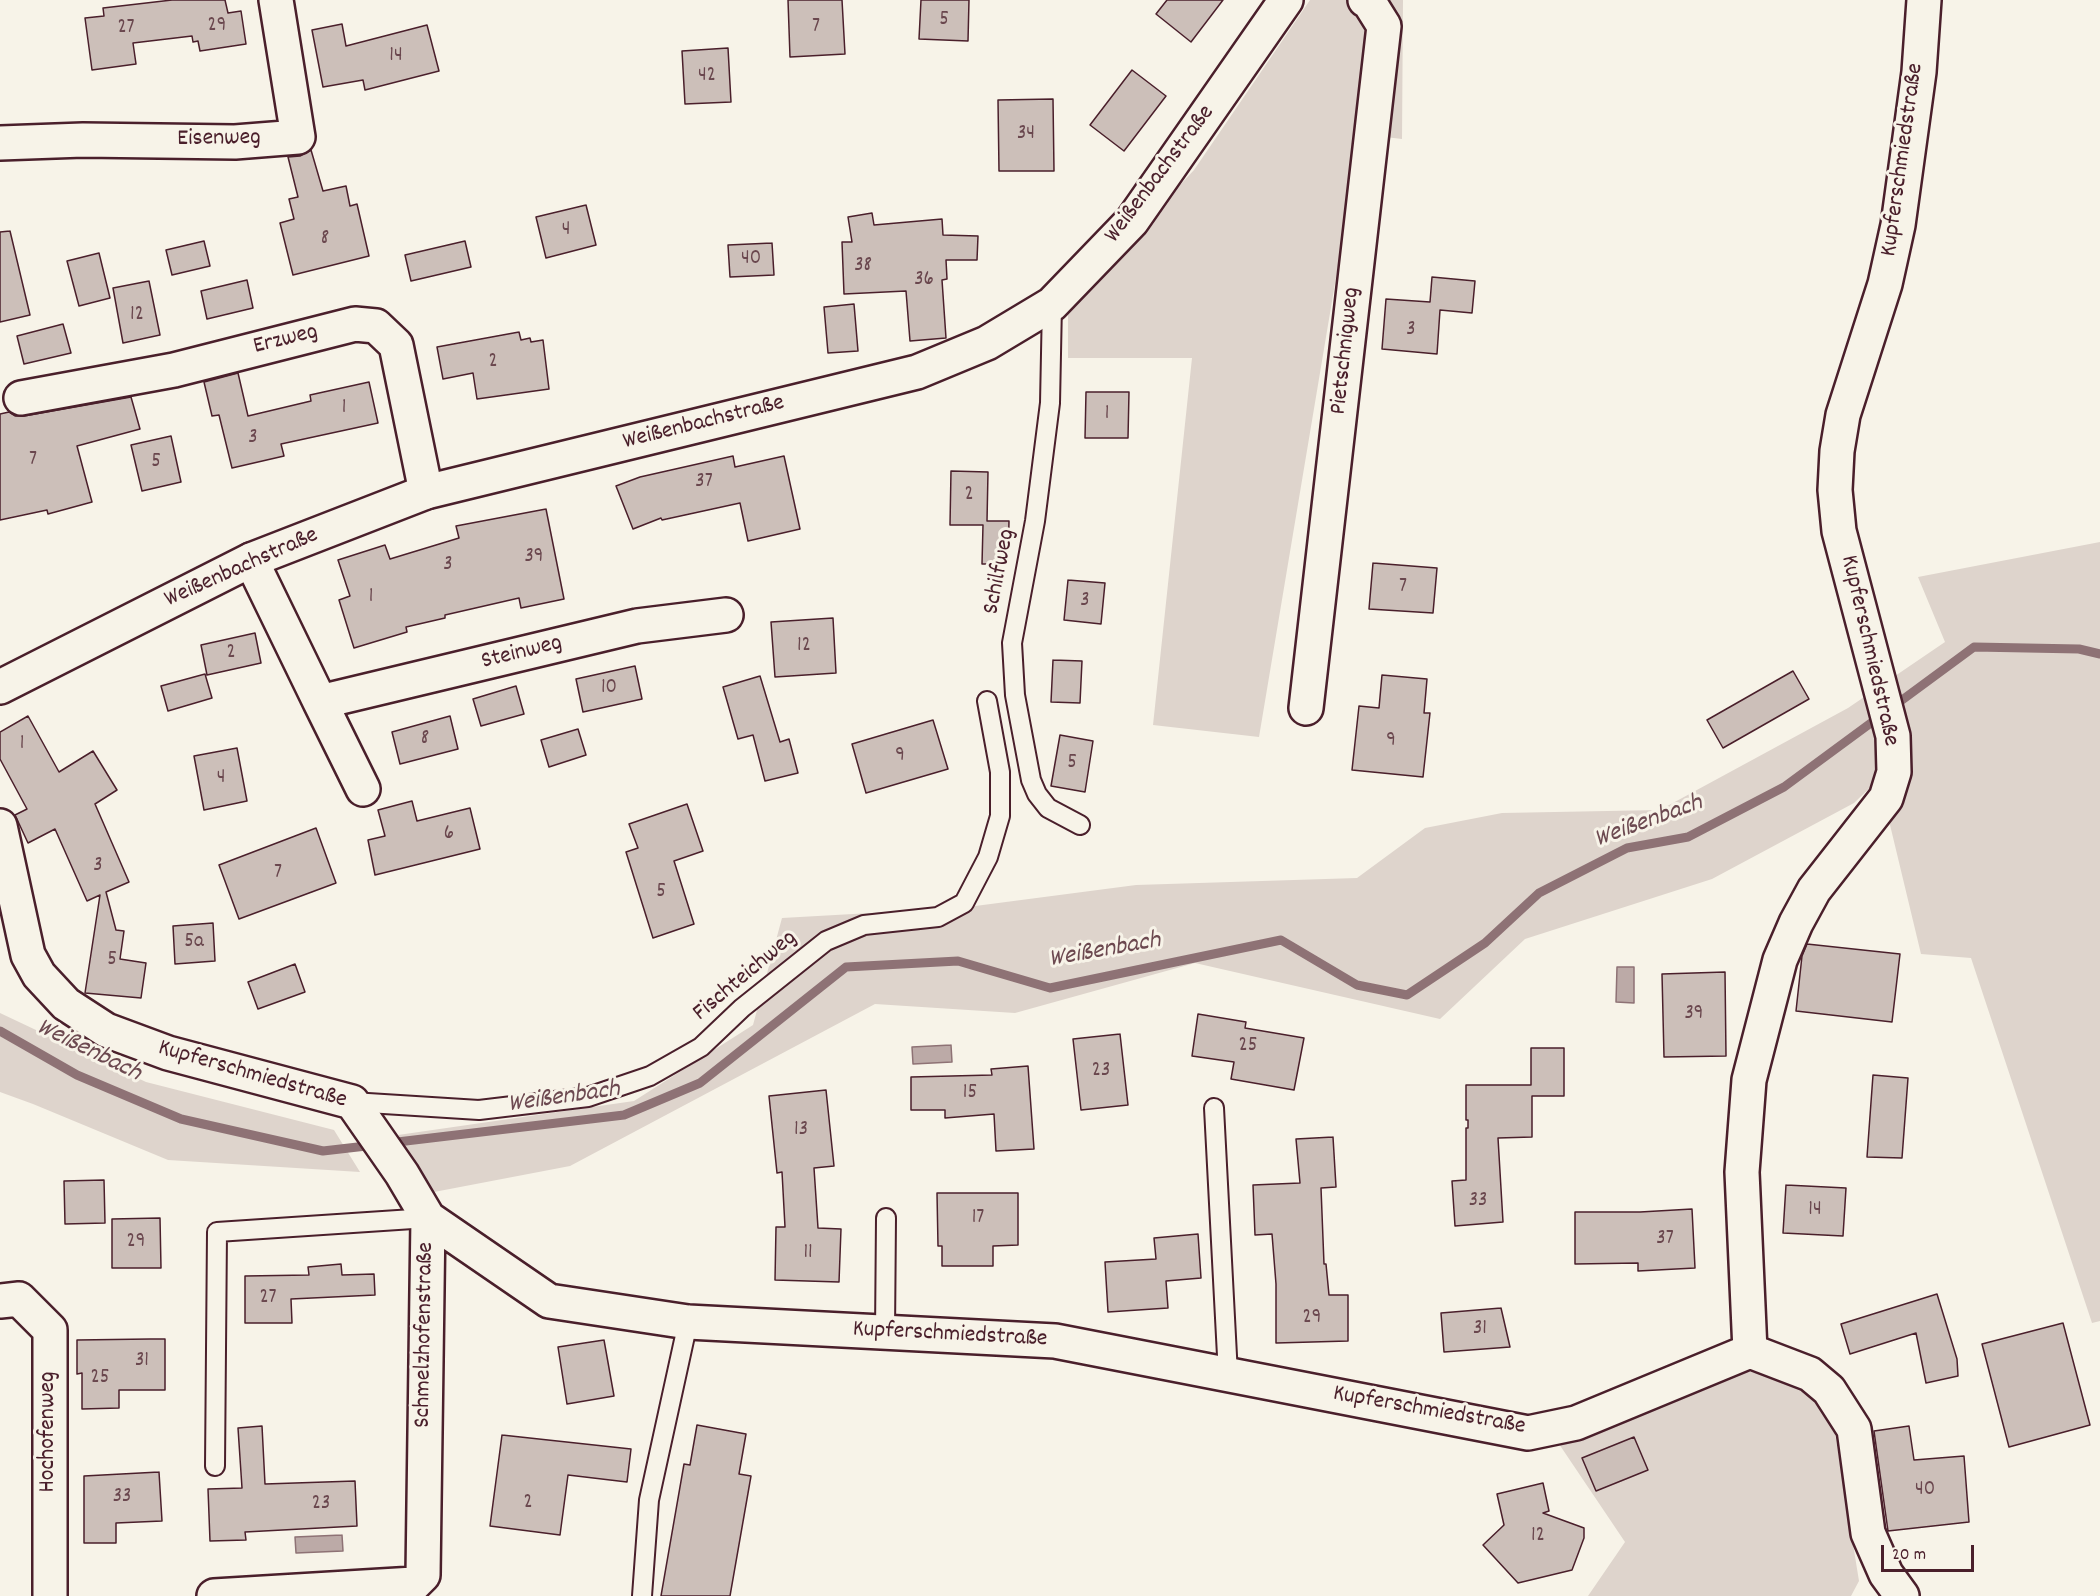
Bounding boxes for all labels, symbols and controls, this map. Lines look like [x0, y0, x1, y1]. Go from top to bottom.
house number: 5 [939, 8, 949, 34]
house number: 29 [208, 14, 226, 40]
house number: 7 [812, 15, 820, 41]
house number: 27 [117, 16, 135, 42]
house number: 14 [389, 44, 403, 70]
street label: Kupferschmiedstraße [1876, 61, 1932, 259]
house number: 42 [698, 64, 716, 90]
street label: Weißenbachstraße [1100, 100, 1222, 250]
house number: 34 [1017, 122, 1035, 148]
street label: Eisenweg [177, 125, 261, 155]
house number: 4 [562, 218, 570, 244]
house number: 8 [321, 227, 329, 253]
house number: 40 [741, 247, 761, 273]
house number: 38 [854, 254, 872, 280]
house number: 36 [914, 268, 934, 294]
street label: Pietschnigweg [1326, 286, 1368, 416]
house number: 12 [130, 303, 144, 329]
house number: 3 [1406, 318, 1416, 344]
street label: Erzweg [251, 319, 321, 363]
house number: 2 [488, 350, 498, 376]
street label: Weißenbachstraße [620, 390, 788, 458]
house number: 1 [342, 396, 346, 422]
house number: 1 [1105, 402, 1109, 428]
house number: 3 [248, 426, 258, 452]
house number: 7 [29, 448, 37, 474]
house number: 5 [151, 450, 161, 476]
house number: 37 [695, 470, 713, 496]
house number: 2 [964, 483, 974, 509]
street label: Weißenbachstraße [161, 522, 323, 616]
street label: Schilfweg [979, 527, 1023, 617]
house number: 39 [525, 545, 543, 571]
house number: 3 [443, 553, 453, 579]
street label: Kupferschmiedstraße [1832, 553, 1904, 749]
house number: 7 [1399, 575, 1407, 601]
house number: 1 [369, 585, 373, 611]
house number: 3 [1080, 589, 1090, 615]
street label: Steinweg [479, 630, 565, 678]
house number: 12 [797, 634, 811, 660]
house number: 2 [226, 641, 236, 667]
house number: 10 [601, 676, 617, 702]
house number: 8 [421, 727, 429, 753]
house number: 9 [1386, 729, 1396, 755]
house number: 1 [20, 732, 24, 758]
house number: 9 [895, 744, 905, 770]
house number: 5 [1067, 751, 1077, 777]
house number: 4 [217, 766, 225, 792]
water label: Weißenbach [1591, 789, 1707, 857]
house number: 6 [444, 822, 454, 848]
house number: 3 [93, 854, 103, 880]
house number: 7 [274, 861, 282, 887]
house number: 5 [656, 880, 666, 906]
street label: Fischteichweg [688, 925, 804, 1029]
water label: Weißenbach [1047, 927, 1163, 977]
house number: 5a [184, 930, 204, 956]
house number: 5 [107, 948, 117, 974]
house number: 39 [1685, 1002, 1703, 1028]
water label: Weißenbach [30, 1013, 146, 1091]
house number: 25 [1239, 1034, 1257, 1060]
street label: Kupferschmiedstraße [154, 1035, 350, 1117]
house number: 23 [1092, 1059, 1110, 1085]
water label: Weißenbach [506, 1076, 622, 1122]
house number: 15 [963, 1081, 977, 1107]
house number: 13 [794, 1118, 808, 1144]
house number: 33 [1469, 1189, 1487, 1215]
house number: 14 [1808, 1198, 1822, 1224]
house number: 17 [972, 1206, 984, 1232]
house number: 37 [1656, 1227, 1674, 1253]
house number: 29 [127, 1230, 145, 1256]
house number: 11 [803, 1241, 813, 1267]
street label: Schmelzhofenstraße [410, 1242, 442, 1428]
house number: 27 [259, 1286, 277, 1312]
house number: 29 [1303, 1306, 1321, 1332]
street label: Kupferschmiedstraße [852, 1317, 1048, 1355]
house number: 31 [1473, 1317, 1487, 1343]
house number: 31 [135, 1349, 149, 1375]
house number: 25 [91, 1366, 109, 1392]
street label: Hochofenweg [36, 1372, 64, 1492]
street label: Kupferschmiedstraße [1331, 1381, 1527, 1443]
house number: 40 [1915, 1478, 1935, 1504]
house number: 33 [113, 1485, 131, 1511]
house number: 2 [523, 1491, 533, 1517]
house number: 23 [312, 1492, 330, 1518]
house number: 12 [1531, 1524, 1545, 1550]
scale bar [1884, 1533, 1977, 1571]
text: 20 m [1892, 1543, 1926, 1568]

